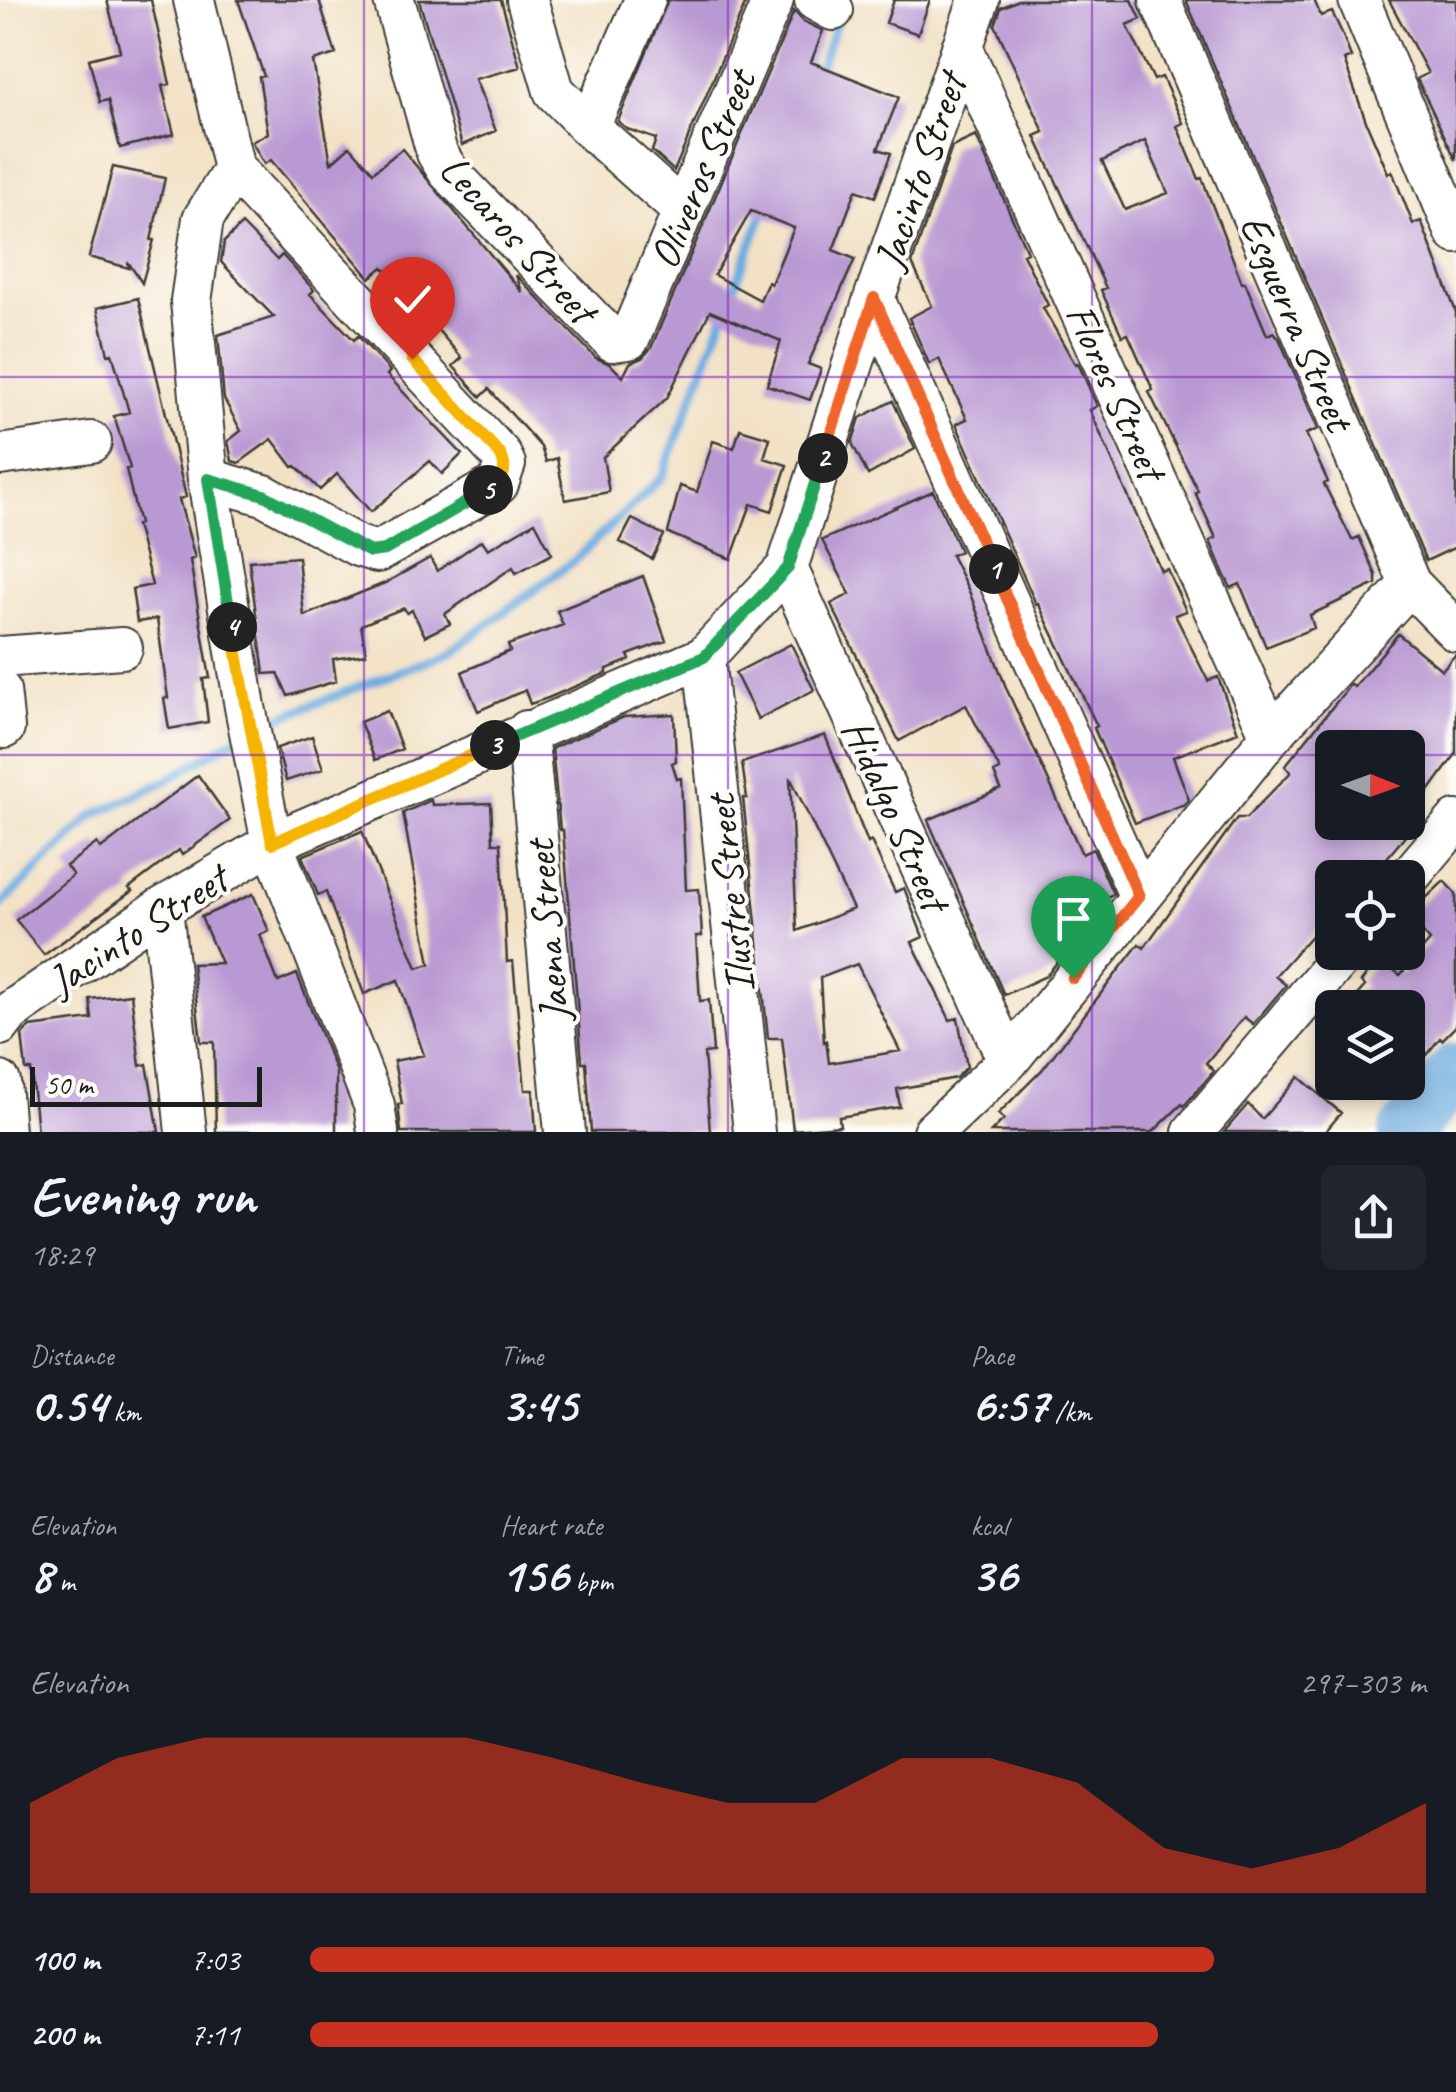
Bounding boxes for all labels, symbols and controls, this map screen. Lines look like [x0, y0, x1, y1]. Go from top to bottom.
street label: Oliveros Street [637, 59, 769, 276]
street label: Jacinto Street [862, 62, 980, 278]
street label: Lecaros Street [428, 144, 611, 338]
street label: Esguerra Street [1228, 207, 1367, 442]
pin [370, 257, 455, 360]
icon: check [385, 272, 440, 327]
street label: Flores Street [1053, 296, 1180, 492]
pin: 2 [798, 433, 848, 483]
text: 2 [817, 440, 829, 475]
pin: 5 [463, 465, 513, 515]
text: 5 [482, 472, 494, 507]
pin: 1 [969, 544, 1019, 594]
text: 1 [988, 551, 1000, 586]
pin: 4 [207, 602, 257, 652]
text: 4 [226, 609, 238, 644]
street label: Hidalgo Street [830, 711, 963, 923]
pin: 3 [470, 720, 520, 770]
text: 3 [489, 727, 501, 762]
north arrow [1315, 730, 1425, 840]
map controls [1315, 730, 1425, 1100]
street label: Ilustre Street [693, 789, 767, 995]
street label: Jaena Street [513, 834, 582, 1026]
street label: Jacinto Street [37, 850, 242, 1009]
button: locate [1315, 860, 1425, 970]
pin [1031, 876, 1116, 979]
icon: arrive [1046, 891, 1101, 946]
button: layers [1315, 990, 1425, 1100]
scale bar [30, 1062, 262, 1106]
text: 50 m [45, 1067, 93, 1102]
text: Evening run [30, 1161, 255, 1231]
button: share [1321, 1165, 1426, 1270]
text: 18:29 [30, 1234, 94, 1275]
text: Distance [30, 1338, 114, 1373]
text: Time [500, 1338, 543, 1373]
text: Pace [971, 1338, 1014, 1373]
text: 0.54 [30, 1373, 107, 1436]
text: 3:45 [500, 1373, 577, 1436]
text: 6:57 [971, 1373, 1048, 1436]
text: km [107, 1394, 141, 1429]
text: /km [1048, 1394, 1091, 1429]
text: Elevation [30, 1508, 116, 1543]
text: Heart rate [500, 1508, 602, 1543]
text: kcal [971, 1508, 1008, 1543]
text: 8 [30, 1543, 53, 1606]
text: 156 [500, 1543, 568, 1606]
text: 36 [971, 1543, 1017, 1606]
text: m [53, 1564, 75, 1599]
text: bpm [568, 1564, 613, 1599]
text: Elevation [30, 1662, 128, 1703]
text: 297–303 m [1300, 1662, 1426, 1703]
text: 100 m [30, 1939, 99, 1980]
text: 7:03 [190, 1939, 240, 1980]
text: 200 m [30, 2014, 99, 2055]
text: 7:11 [190, 2014, 240, 2055]

